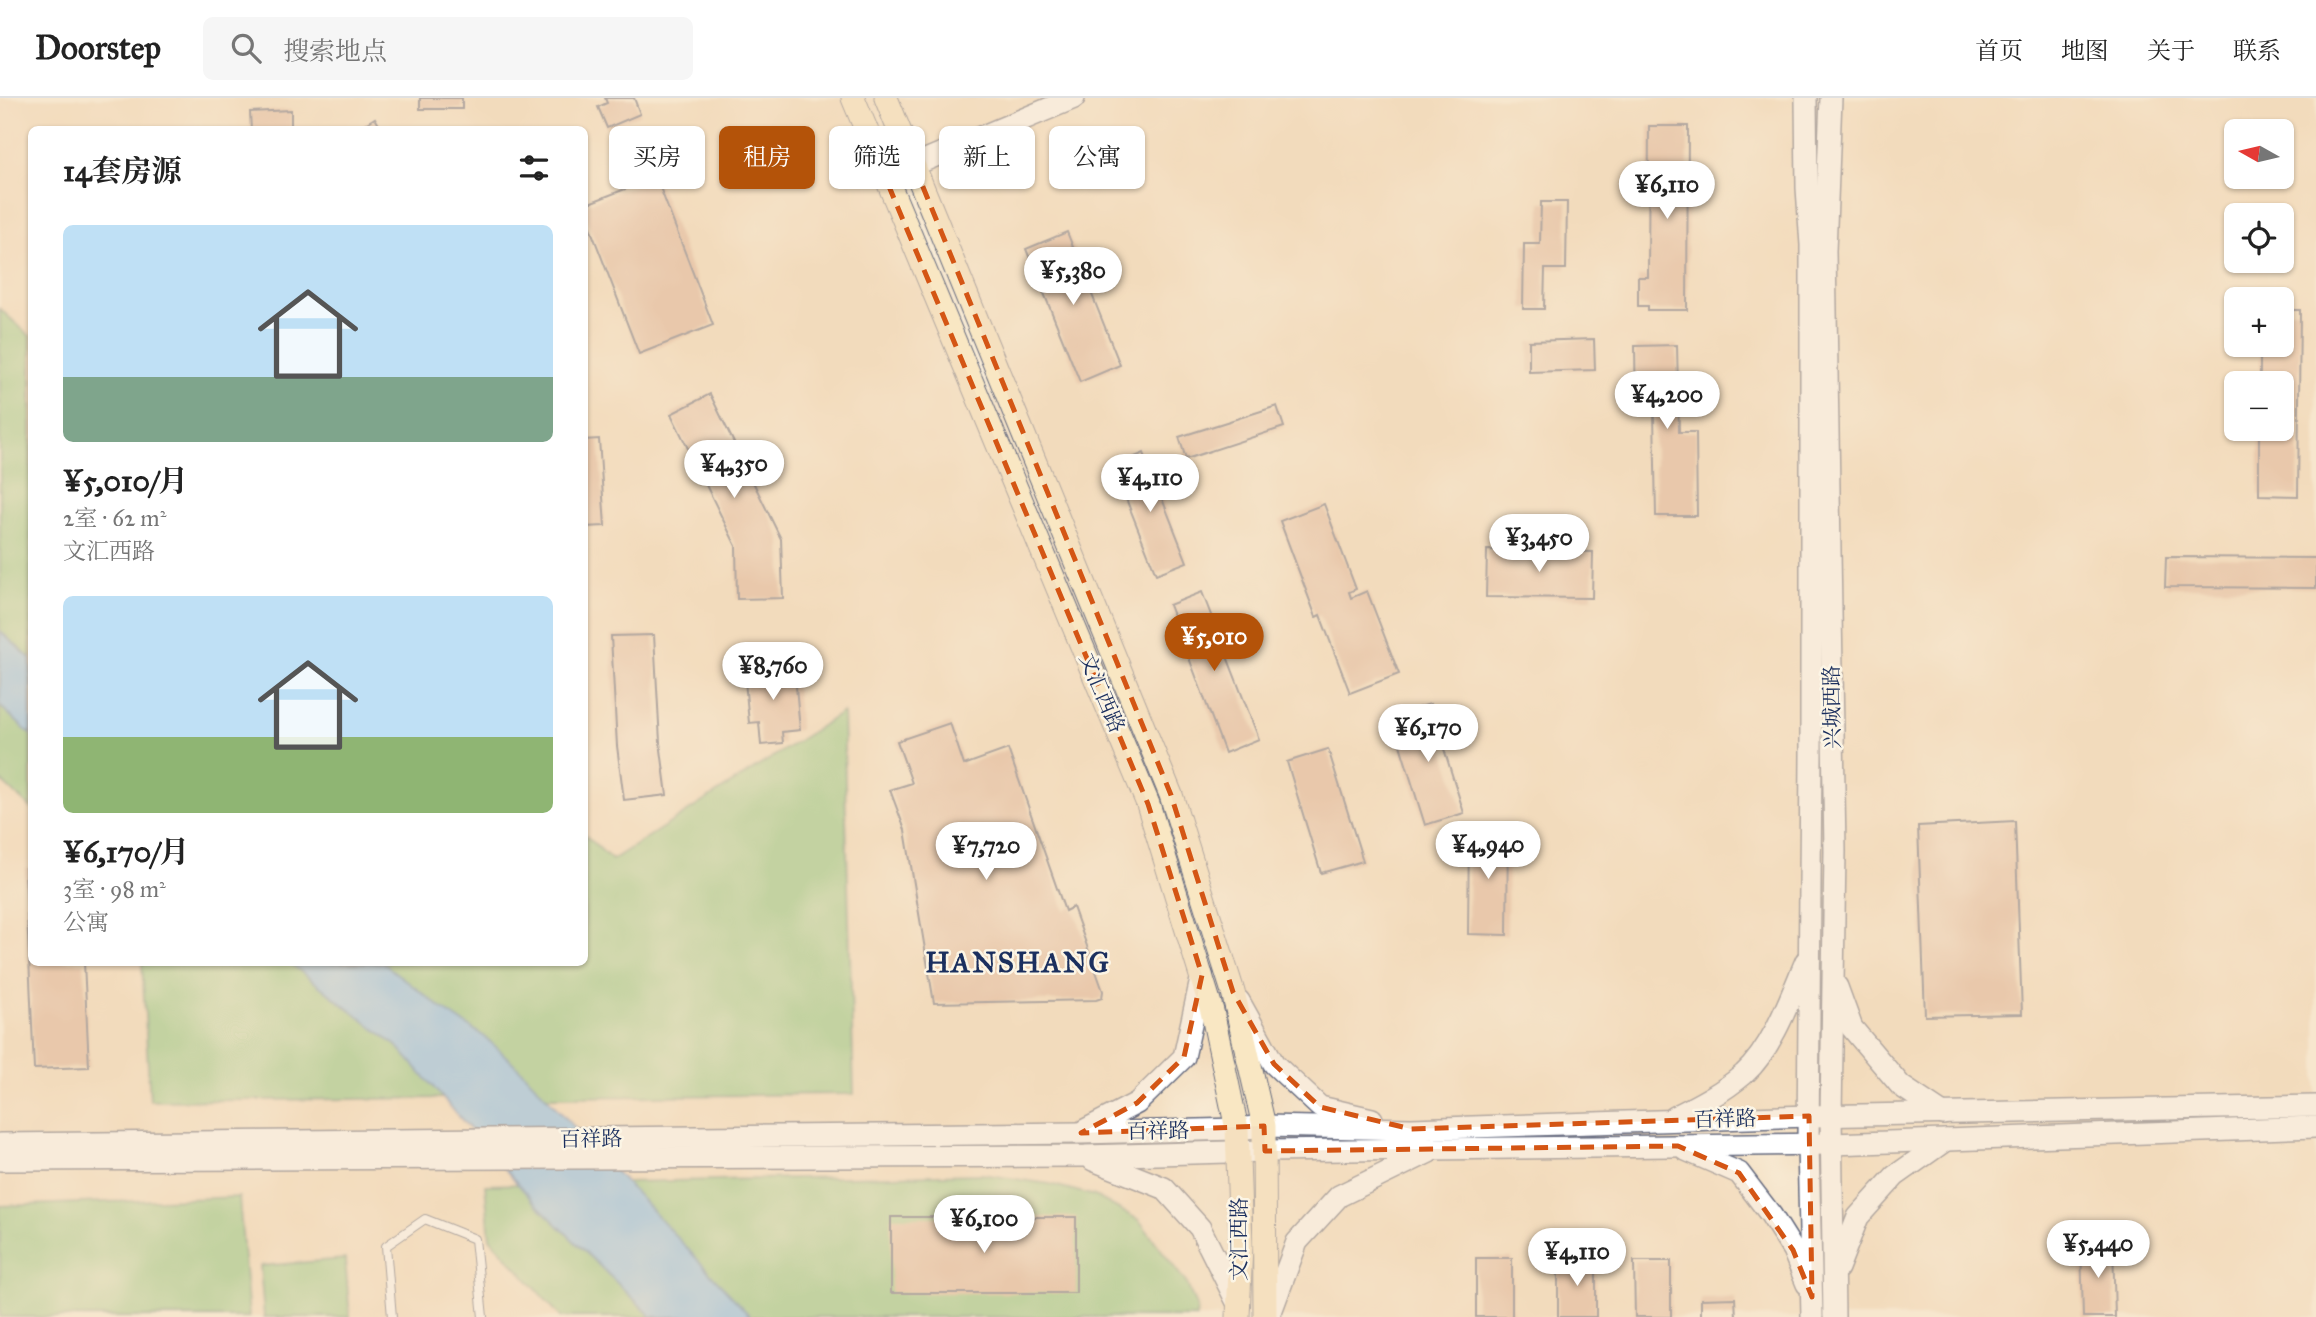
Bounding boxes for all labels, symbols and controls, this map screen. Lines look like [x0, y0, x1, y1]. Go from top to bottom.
search box [203, 17, 693, 80]
text: Doorstep [35, 28, 161, 68]
icon: search [227, 29, 265, 67]
text: 搜索地点 [283, 35, 387, 67]
text: 首页 [1975, 36, 2023, 66]
text: 地图 [2061, 36, 2109, 66]
text: 关于 [2147, 36, 2195, 66]
text: 联系 [2233, 36, 2281, 66]
north arrow [2224, 119, 2294, 189]
map controls [2224, 119, 2294, 441]
chip: 买房 [609, 126, 705, 189]
chip: 租房 [719, 126, 815, 189]
chip: 筛选 [829, 126, 925, 189]
chip: 新上 [939, 126, 1035, 189]
chip: 公寓 [1049, 126, 1145, 189]
icon: filters [515, 149, 553, 187]
text: 14套房源 [63, 153, 182, 189]
pin: ¥6,110 [1610, 162, 1724, 221]
text: ¥6,110 [1635, 170, 1699, 198]
button: locate [2224, 203, 2294, 273]
pin: ¥5,380 [1016, 248, 1130, 307]
text: ¥5,380 [1040, 256, 1106, 284]
icon: home [245, 271, 371, 397]
button: + [2224, 287, 2294, 357]
button: − [2224, 371, 2294, 441]
pin: ¥4,200 [1610, 372, 1724, 431]
text: ¥4,200 [1631, 380, 1703, 408]
pin: ¥4,350 [677, 440, 791, 500]
text: ¥4,350 [700, 449, 768, 477]
pin: ¥4,110 [1093, 454, 1207, 514]
text: ¥5,010/月 [63, 463, 188, 499]
text: ¥4,110 [1117, 463, 1183, 491]
text: 2室 · 62 m² [63, 504, 166, 532]
pin: ¥3,450 [1482, 514, 1596, 574]
text: ¥3,450 [1505, 523, 1573, 551]
text: 文汇西路 [63, 537, 155, 565]
pin: ¥5,010 [1157, 614, 1271, 673]
text: ¥5,010 [1181, 622, 1247, 650]
icon: home [245, 642, 371, 768]
pin: ¥8,760 [716, 642, 830, 702]
street label: 文汇西路 [1074, 649, 1130, 737]
text: ¥8,760 [738, 651, 808, 679]
street label: 兴城西路 [1818, 665, 1846, 749]
pin: ¥6,170 [1371, 704, 1485, 764]
text: ¥6,170 [1394, 713, 1462, 741]
pin: ¥7,720 [929, 822, 1043, 882]
pin: ¥4,940 [1431, 822, 1545, 881]
text: ¥4,940 [1452, 830, 1524, 858]
text: ¥7,720 [952, 831, 1020, 859]
text: ¥6,170/月 [63, 834, 189, 870]
text: 3室 · 98 m² [63, 875, 166, 903]
text: 公寓 [63, 908, 109, 936]
district label: HANSHANG [925, 945, 1111, 980]
street label: 百祥路 [1693, 1105, 1757, 1133]
street label: 百祥路 [1126, 1117, 1190, 1145]
street label: 百祥路 [559, 1125, 623, 1153]
pin: ¥6,100 [927, 1196, 1041, 1255]
street label: 文汇西路 [1226, 1197, 1252, 1281]
text: ¥6,100 [950, 1204, 1018, 1232]
pin: ¥5,440 [2041, 1220, 2155, 1280]
pin: ¥4,110 [1520, 1228, 1634, 1288]
text: ¥5,440 [2063, 1229, 2133, 1257]
text: ¥4,110 [1544, 1237, 1610, 1265]

